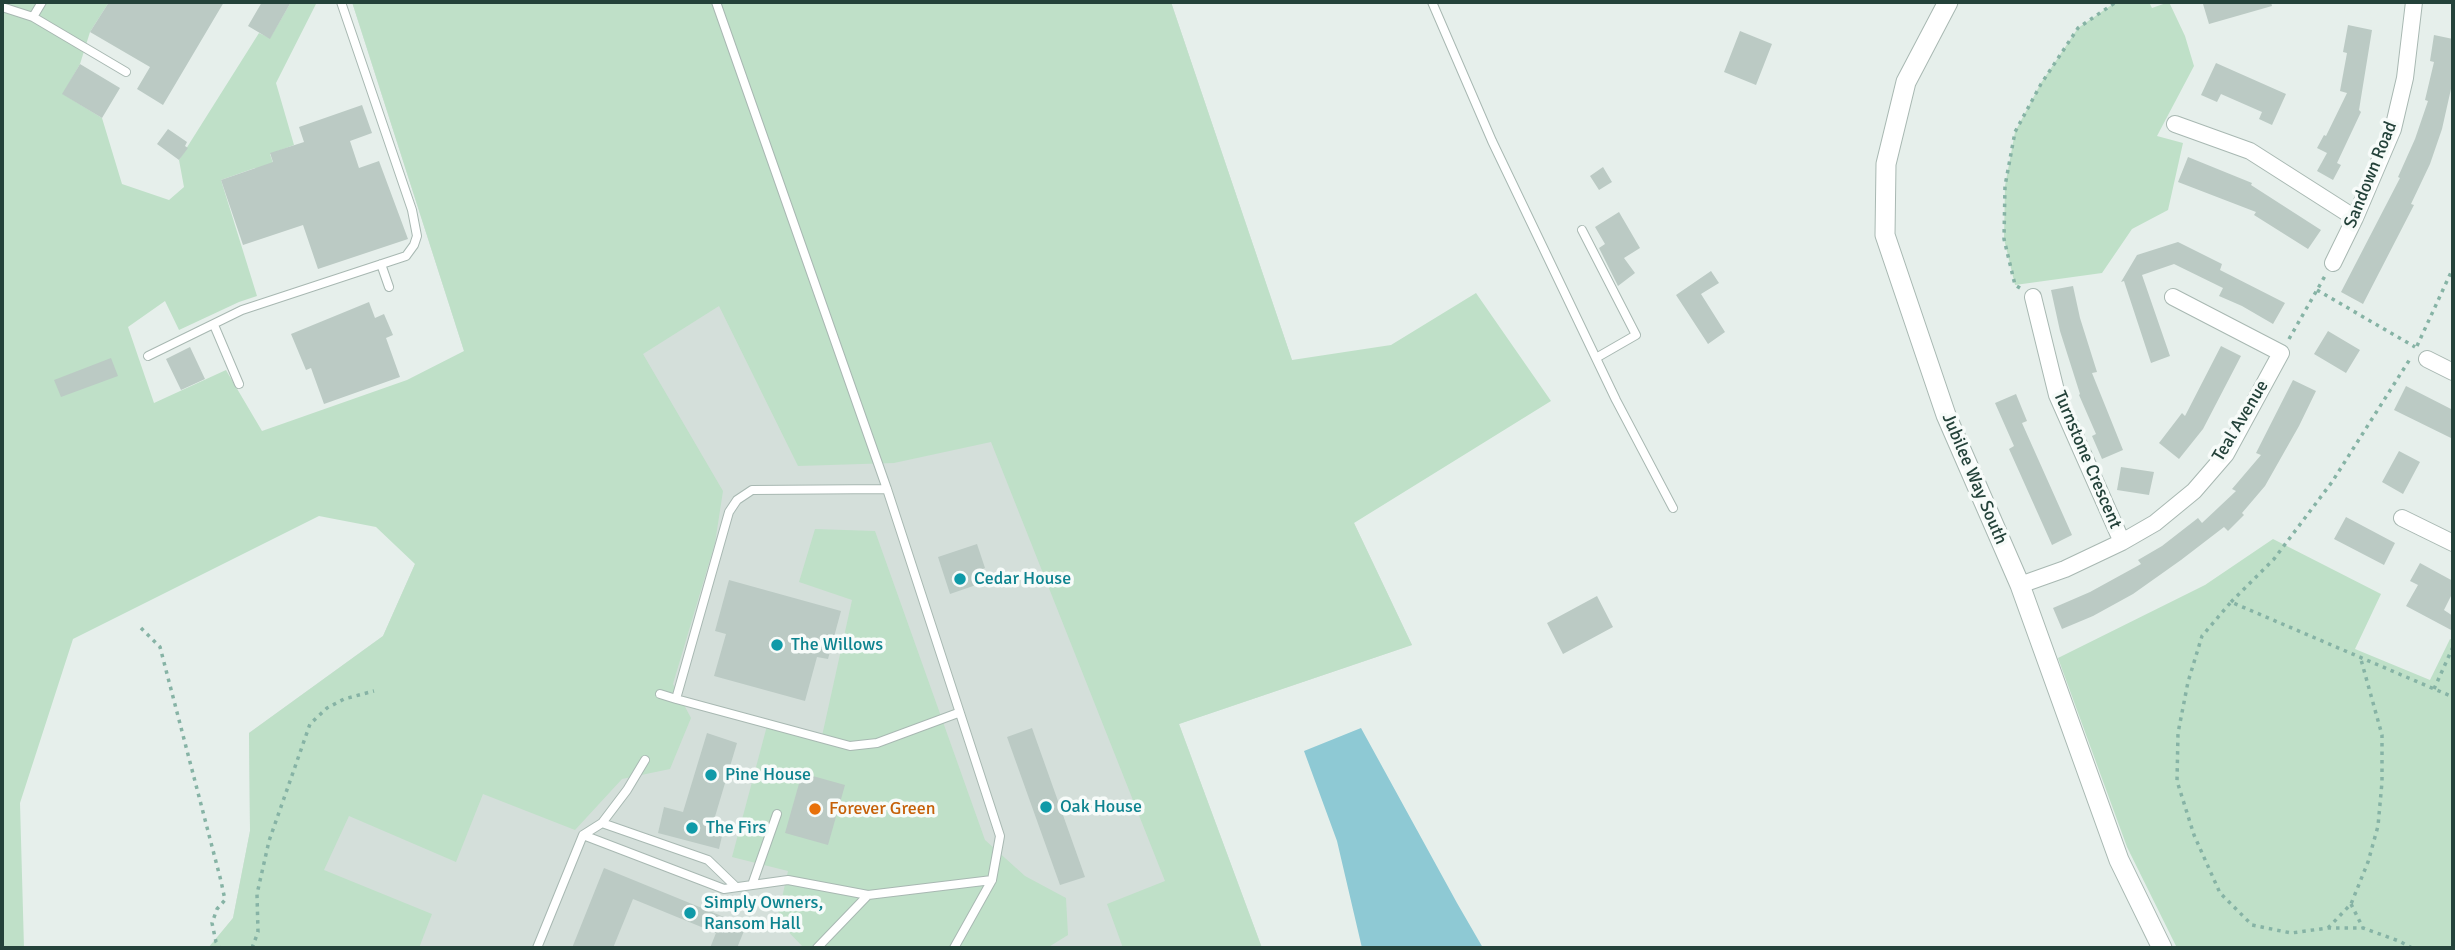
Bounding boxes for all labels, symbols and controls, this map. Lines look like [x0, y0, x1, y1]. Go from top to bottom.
street label: Sandown Road [2340, 119, 2402, 231]
street label: Teal Avenue [2208, 376, 2274, 466]
street label: Turnstone Crescent [2048, 388, 2126, 532]
street label: Jubilee Way South [1937, 410, 2011, 548]
place label: Cedar House [974, 568, 1071, 590]
marker: Cedar House [952, 571, 968, 587]
place label: The Willows [791, 634, 883, 656]
marker: The Willows [769, 637, 785, 653]
place label: Pine House [725, 764, 811, 786]
marker: Pine House [703, 767, 719, 783]
place label: Oak House [1060, 796, 1142, 818]
place label: Forever Green [829, 798, 936, 820]
marker: Oak House [1038, 799, 1054, 815]
marker: Forever Green [807, 801, 823, 817]
place label: The Firs [706, 817, 766, 839]
marker: The Firs [684, 820, 700, 836]
place label: Simply Owners, Ransom Hall [704, 892, 823, 934]
marker: Simply Owners, Ransom Hall [682, 905, 698, 921]

